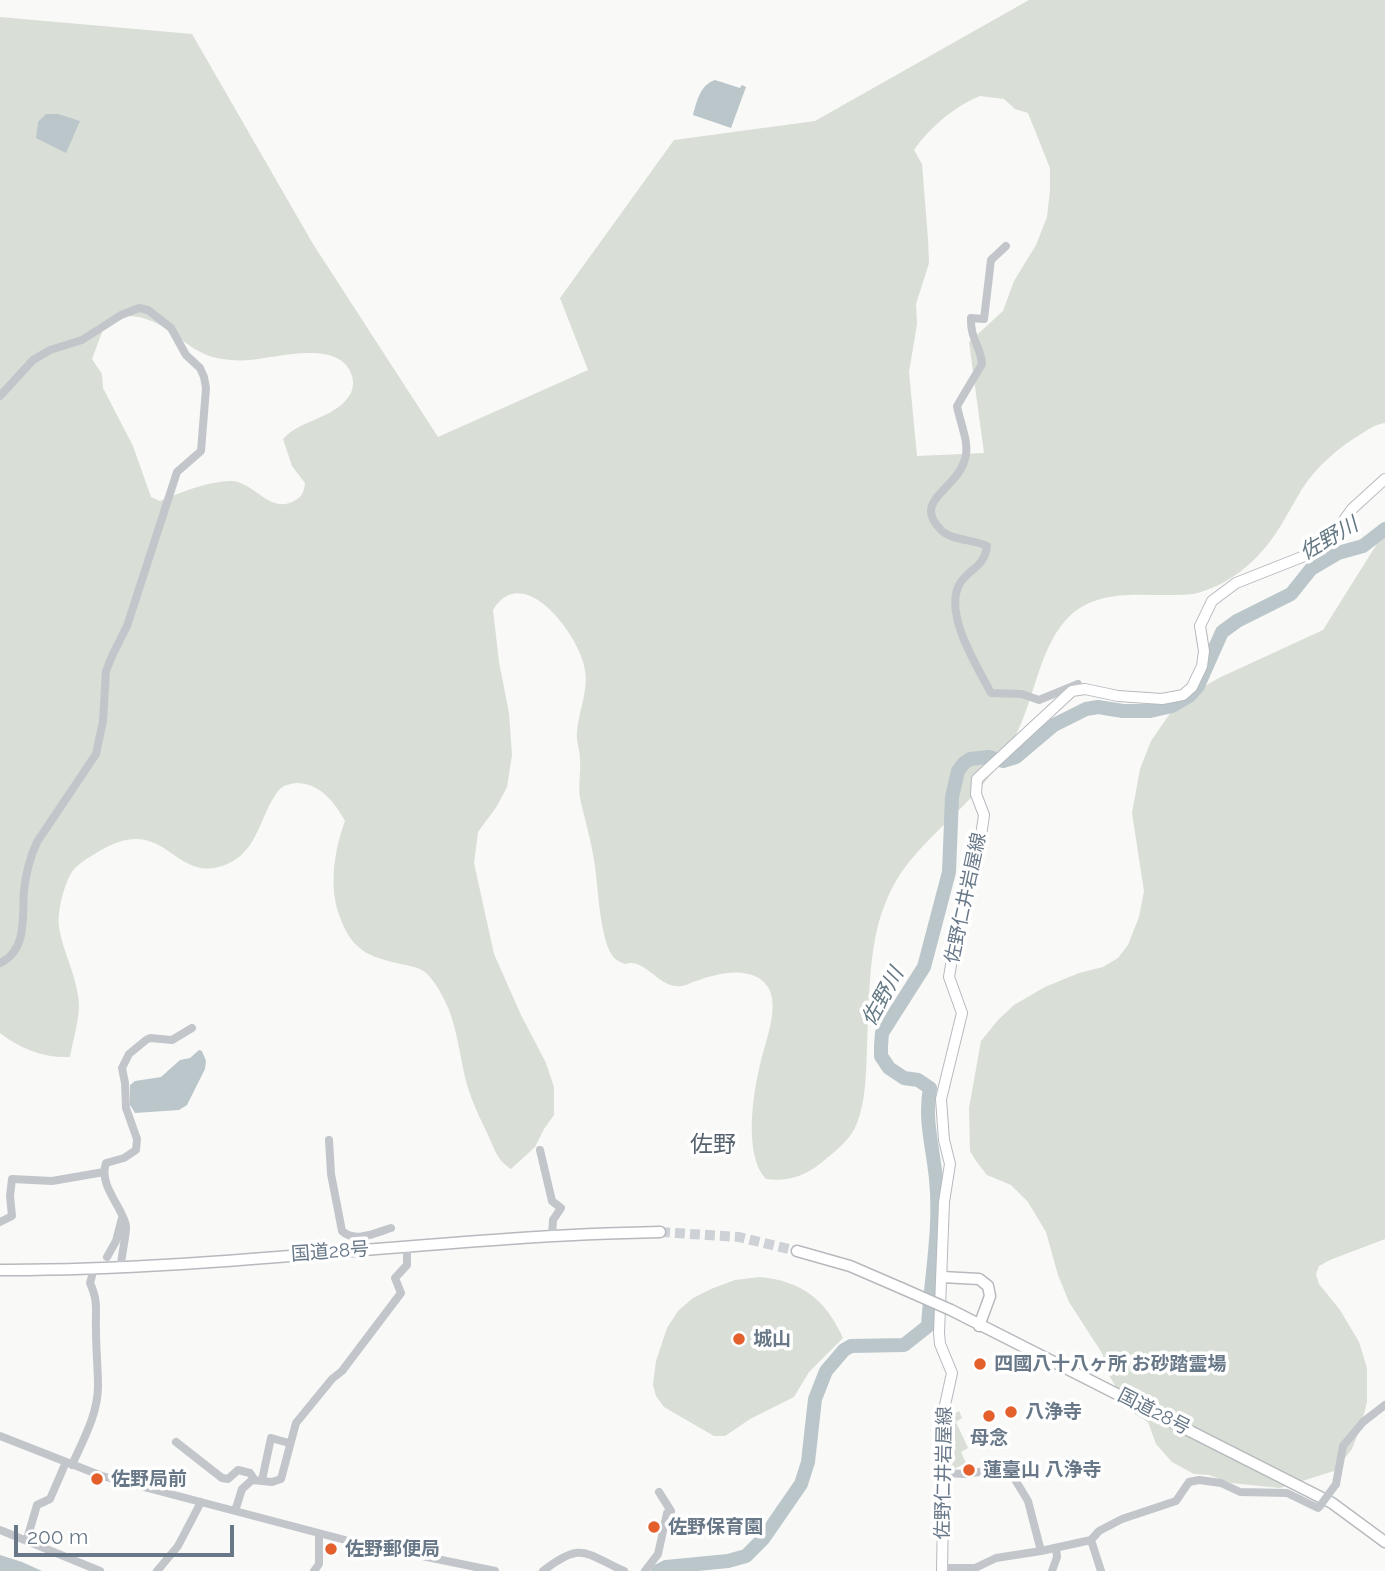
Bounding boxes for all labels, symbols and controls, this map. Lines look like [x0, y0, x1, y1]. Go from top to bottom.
water label: 佐野川 [1295, 512, 1363, 566]
street label: 佐野仁井岩屋線 [941, 831, 991, 965]
water label: 佐野川 [857, 963, 909, 1031]
district label: 佐野 [690, 1131, 736, 1159]
street label: 国道28号 [290, 1238, 370, 1266]
place label: 城山 [753, 1328, 791, 1350]
marker: 城山 [731, 1331, 747, 1347]
place label: 四國八十八ヶ所 お砂踏霊場 [994, 1353, 1227, 1375]
marker: 四國八十八ヶ所 お砂踏霊場 [972, 1356, 988, 1372]
street label: 国道28号 [1114, 1384, 1194, 1440]
place label: 八浄寺 [1025, 1401, 1082, 1423]
marker: 八浄寺 [1003, 1404, 1019, 1420]
street label: 佐野仁井岩屋線 [931, 1406, 957, 1540]
marker: 母念 [981, 1408, 997, 1424]
place label: 母念 [970, 1427, 1008, 1449]
place label: 蓮臺山 八浄寺 [983, 1459, 1102, 1481]
marker: 蓮臺山 八浄寺 [961, 1462, 977, 1478]
place label: 佐野局前 [111, 1468, 187, 1490]
marker: 佐野局前 [89, 1471, 105, 1487]
scale bar [18, 1512, 238, 1556]
place label: 佐野保育園 [668, 1516, 763, 1538]
marker: 佐野保育園 [646, 1519, 662, 1535]
text: 200 m [27, 1524, 88, 1549]
place label: 佐野郵便局 [345, 1538, 440, 1560]
marker: 佐野郵便局 [323, 1541, 339, 1557]

